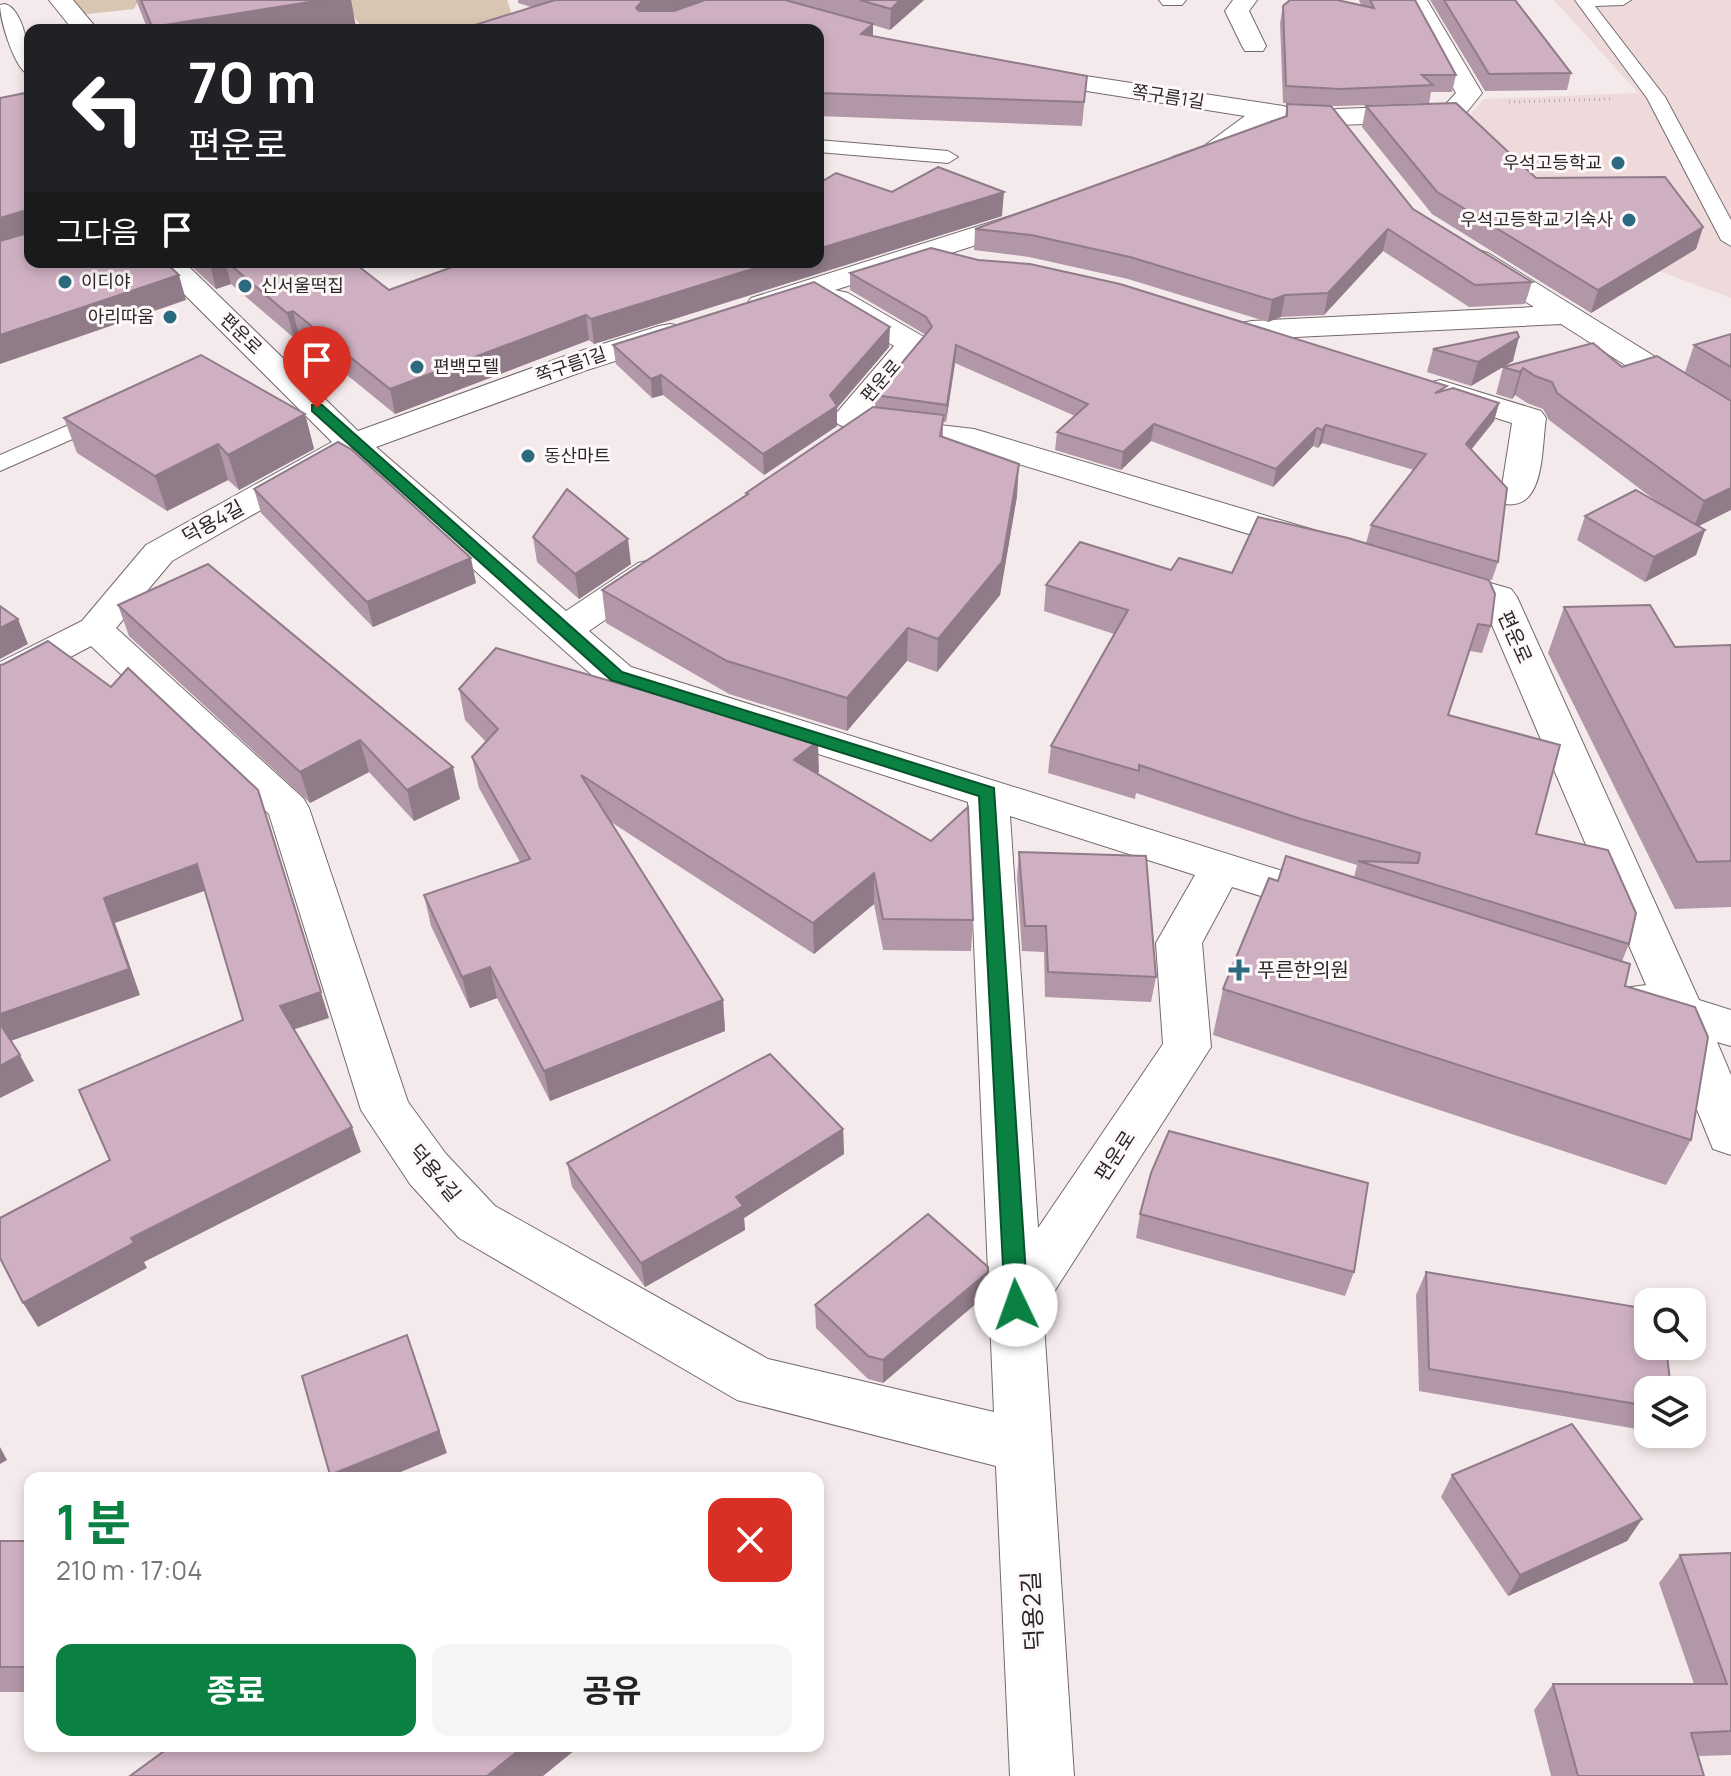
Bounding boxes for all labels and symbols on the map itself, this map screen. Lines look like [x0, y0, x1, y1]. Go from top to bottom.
street label: 쪽구름1길 [1130, 78, 1206, 114]
place label: 우석고등학교 [1503, 150, 1602, 174]
marker: 우석고등학교 [1609, 154, 1627, 172]
place label: 우석고등학교 기숙사 [1460, 207, 1613, 231]
marker: 우석고등학교 기숙사 [1620, 211, 1638, 229]
place label: 이디야 [81, 269, 131, 293]
marker: 이디야 [56, 273, 74, 291]
place label: 신서울떡집 [261, 273, 344, 297]
marker: 신서울떡집 [236, 277, 254, 295]
place label: 아리따움 [88, 304, 154, 328]
street label: 편운로 [215, 307, 268, 359]
marker: 아리따움 [161, 308, 179, 326]
pin [283, 326, 351, 408]
street label: 쪽구름1길 [532, 341, 609, 387]
place label: 편백모텔 [433, 354, 499, 378]
street label: 편운로 [855, 354, 906, 407]
marker: 편백모텔 [408, 358, 426, 376]
place label: 동산마트 [544, 443, 610, 467]
marker: 동산마트 [519, 447, 537, 465]
street label: 덕용4길 [177, 494, 249, 550]
street label: 편운로 [1492, 606, 1539, 668]
place label: 푸른한의원 [1257, 956, 1349, 983]
marker: 푸른한의원 [1228, 959, 1250, 981]
street label: 편운로 [1088, 1125, 1141, 1186]
street label: 덕용4길 [404, 1138, 467, 1207]
position arrow [974, 1263, 1058, 1347]
street label: 덕용2길 [1013, 1570, 1050, 1652]

